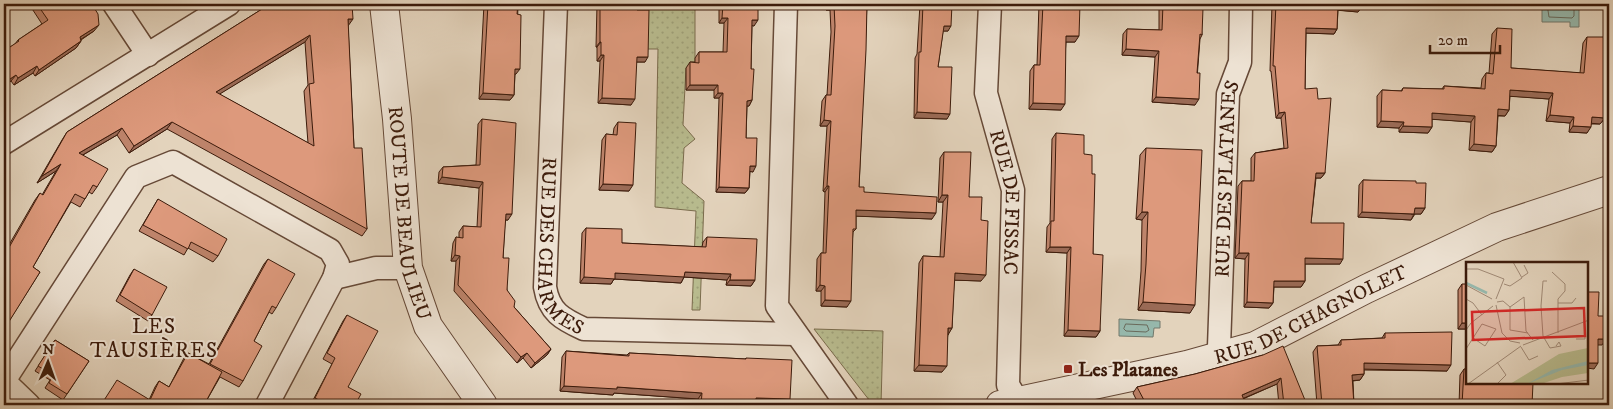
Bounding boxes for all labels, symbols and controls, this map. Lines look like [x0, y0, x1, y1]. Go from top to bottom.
scale bar [1430, 22, 1500, 54]
text: 20 m [1438, 31, 1468, 50]
street label: RUE DES PLATANES [1210, 77, 1246, 278]
street label: ROUTE DE BEAULIEU [382, 105, 436, 324]
street label: RUE DE FISSAC [983, 127, 1024, 275]
street label: RUE DES CHARMES [531, 157, 588, 341]
street label: RUE DE CHAGNOLET [1211, 260, 1411, 371]
inset map [1466, 262, 1588, 384]
district label: LES TAUSIÈRES [90, 314, 218, 364]
north arrow [22, 336, 72, 386]
text: N [42, 341, 55, 359]
place label: Les Platanes [1078, 358, 1178, 383]
marker: Les Platanes [1062, 363, 1074, 375]

